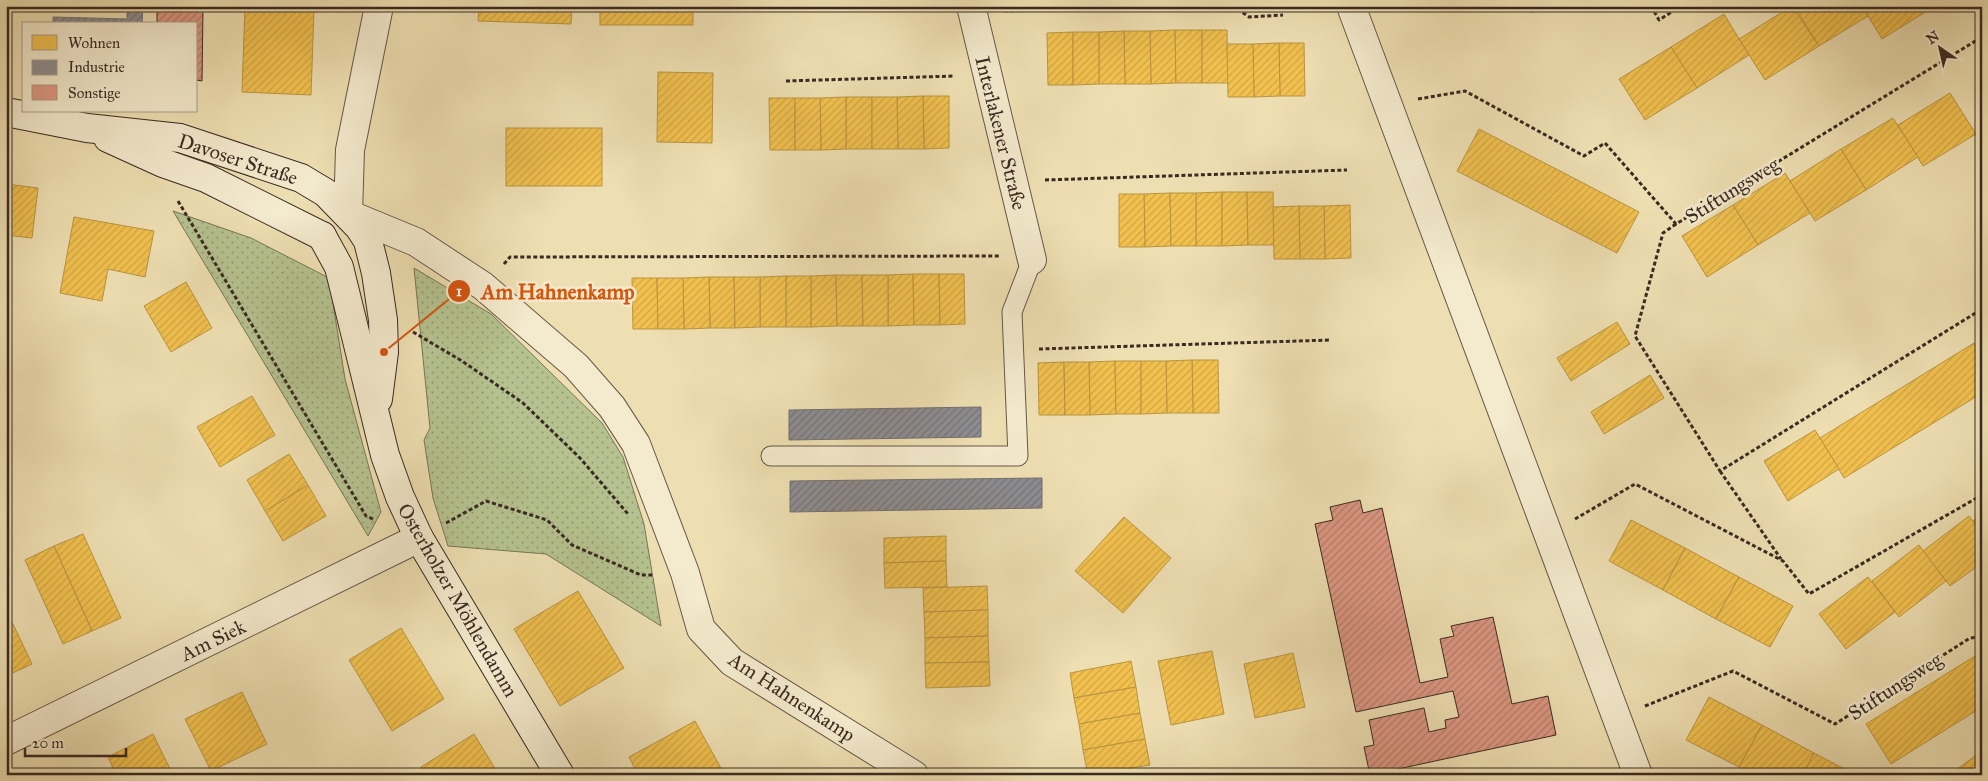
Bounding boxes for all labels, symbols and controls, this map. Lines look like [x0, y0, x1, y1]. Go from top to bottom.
legend [22, 22, 198, 112]
north arrow [1916, 22, 1966, 72]
text: N [1923, 27, 1943, 48]
text: Wohnen [68, 34, 120, 52]
street label: Interlakener Straße [970, 54, 1032, 212]
text: Industrie [68, 58, 125, 76]
text: Sonstige [68, 84, 121, 102]
street label: Davoser Straße [175, 128, 301, 190]
street label: Stiftungsweg [1680, 151, 1785, 229]
callout: Am Hahnenkamp [446, 273, 644, 309]
text: Am Hahnenkamp [479, 279, 635, 305]
text: 1 [456, 282, 462, 300]
street label: Osterholzer Möhlendamm [393, 499, 523, 701]
street label: Am Siek [176, 614, 250, 666]
street label: Am Hahnenkamp [723, 647, 860, 747]
street label: Stiftungsweg [1844, 647, 1947, 726]
scale bar [25, 726, 126, 758]
text: 20 m [32, 734, 64, 752]

